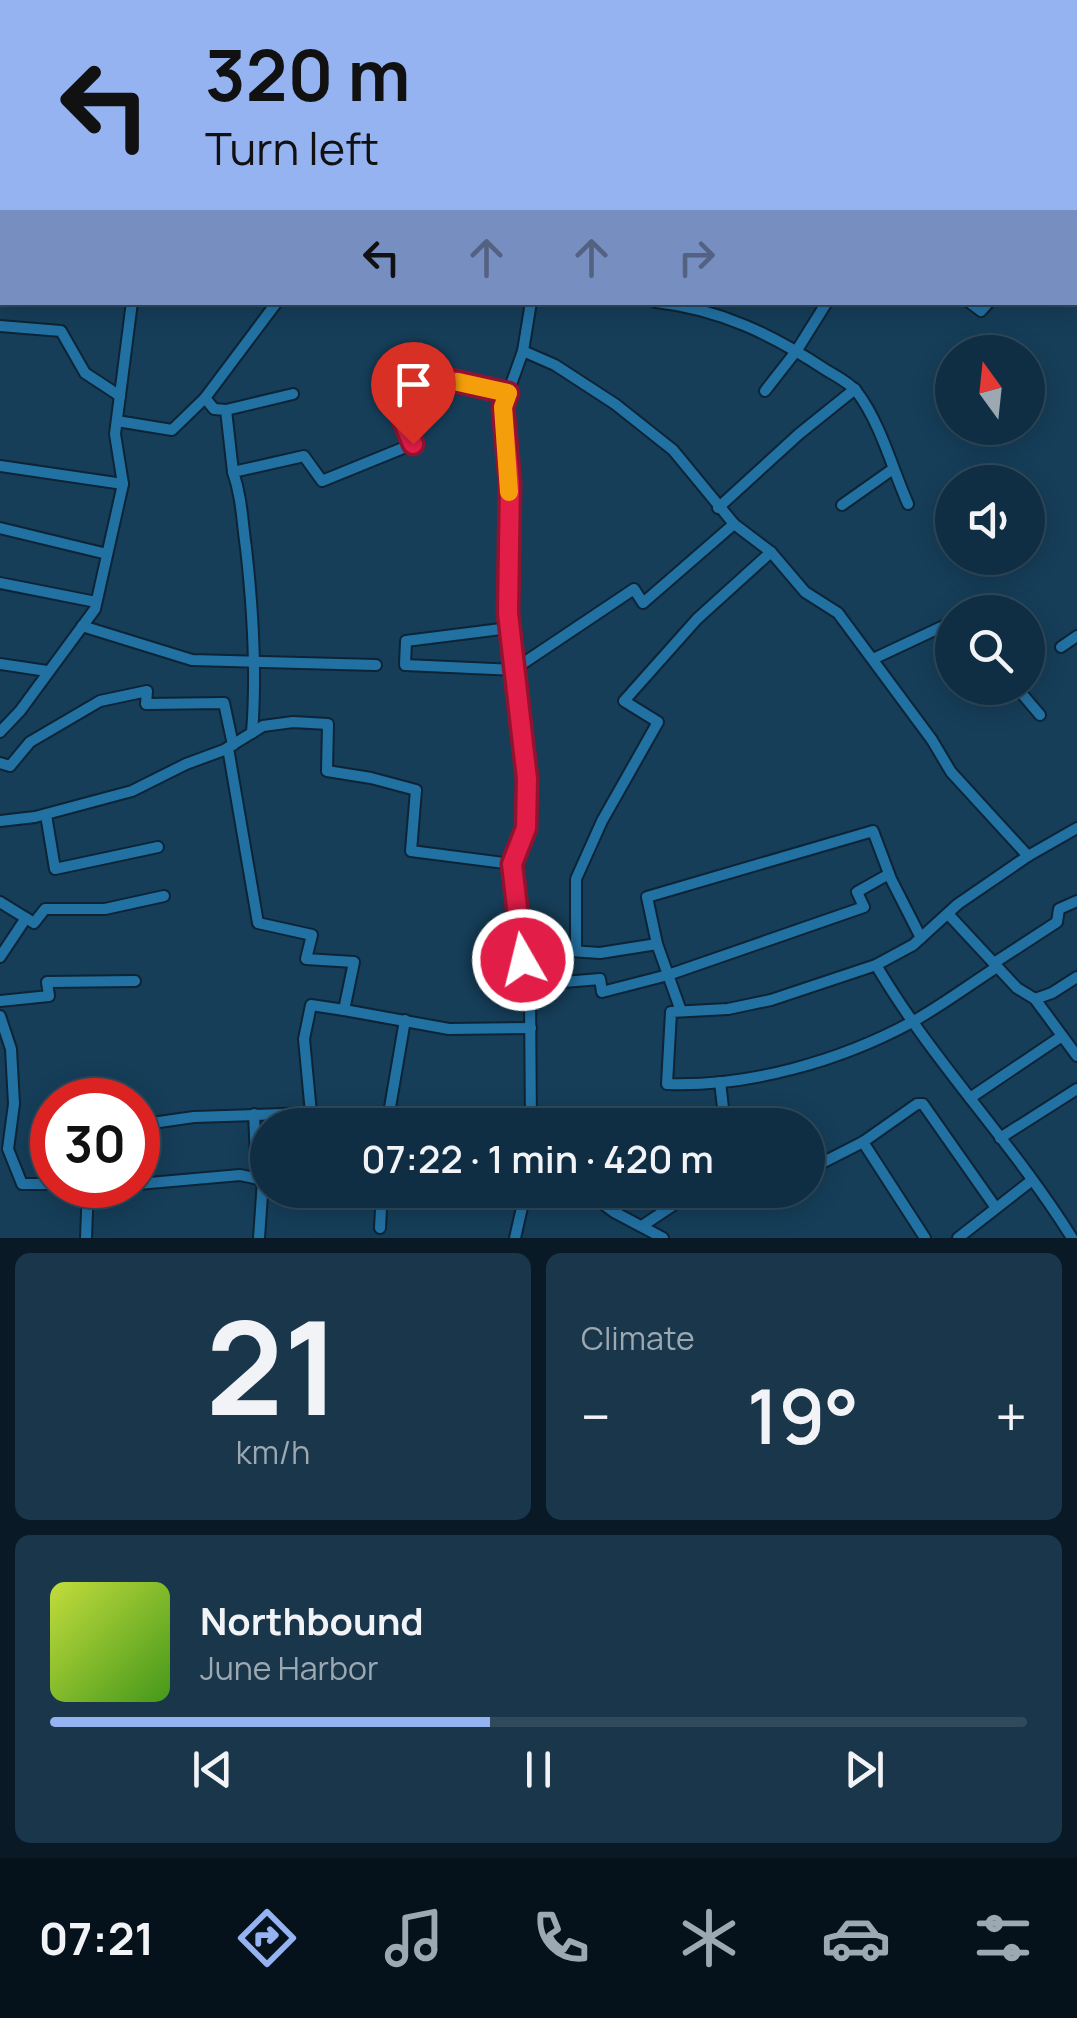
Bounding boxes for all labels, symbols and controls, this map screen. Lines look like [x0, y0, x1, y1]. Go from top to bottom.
text: 320 m [205, 26, 410, 122]
icon: left [40, 40, 170, 170]
text: Turn left [205, 117, 379, 179]
icon: left [354, 230, 409, 285]
icon: ahead [459, 230, 514, 285]
icon: ahead [564, 230, 619, 285]
icon: right [669, 230, 724, 285]
north arrow [935, 335, 1045, 445]
map controls [935, 335, 1045, 705]
pin [371, 342, 456, 445]
icon: arrive [386, 357, 441, 412]
button: sound [935, 465, 1045, 575]
button: search [935, 595, 1045, 705]
position arrow [471, 908, 575, 1012]
speed limit sign: 30 [30, 1078, 160, 1208]
text: 07:22 · 1 min · 420 m [361, 1132, 714, 1184]
text: 21 [206, 1276, 340, 1454]
text: Climate [581, 1316, 695, 1360]
text: 19° [747, 1364, 859, 1467]
text: − [581, 1378, 611, 1454]
text: + [995, 1378, 1027, 1454]
text: km/h [236, 1430, 310, 1474]
text: Northbound [200, 1594, 424, 1646]
text: June Harbor [200, 1646, 378, 1690]
icon: previous [185, 1742, 240, 1797]
icon: pause [511, 1742, 566, 1797]
icon: next [837, 1742, 892, 1797]
icon: directions [232, 1903, 302, 1973]
icon: music [379, 1903, 449, 1973]
icon: phone [526, 1903, 596, 1973]
icon: climate [674, 1903, 744, 1973]
icon: car [821, 1903, 891, 1973]
icon: filters [968, 1903, 1038, 1973]
text: 07:21 [39, 1907, 154, 1969]

